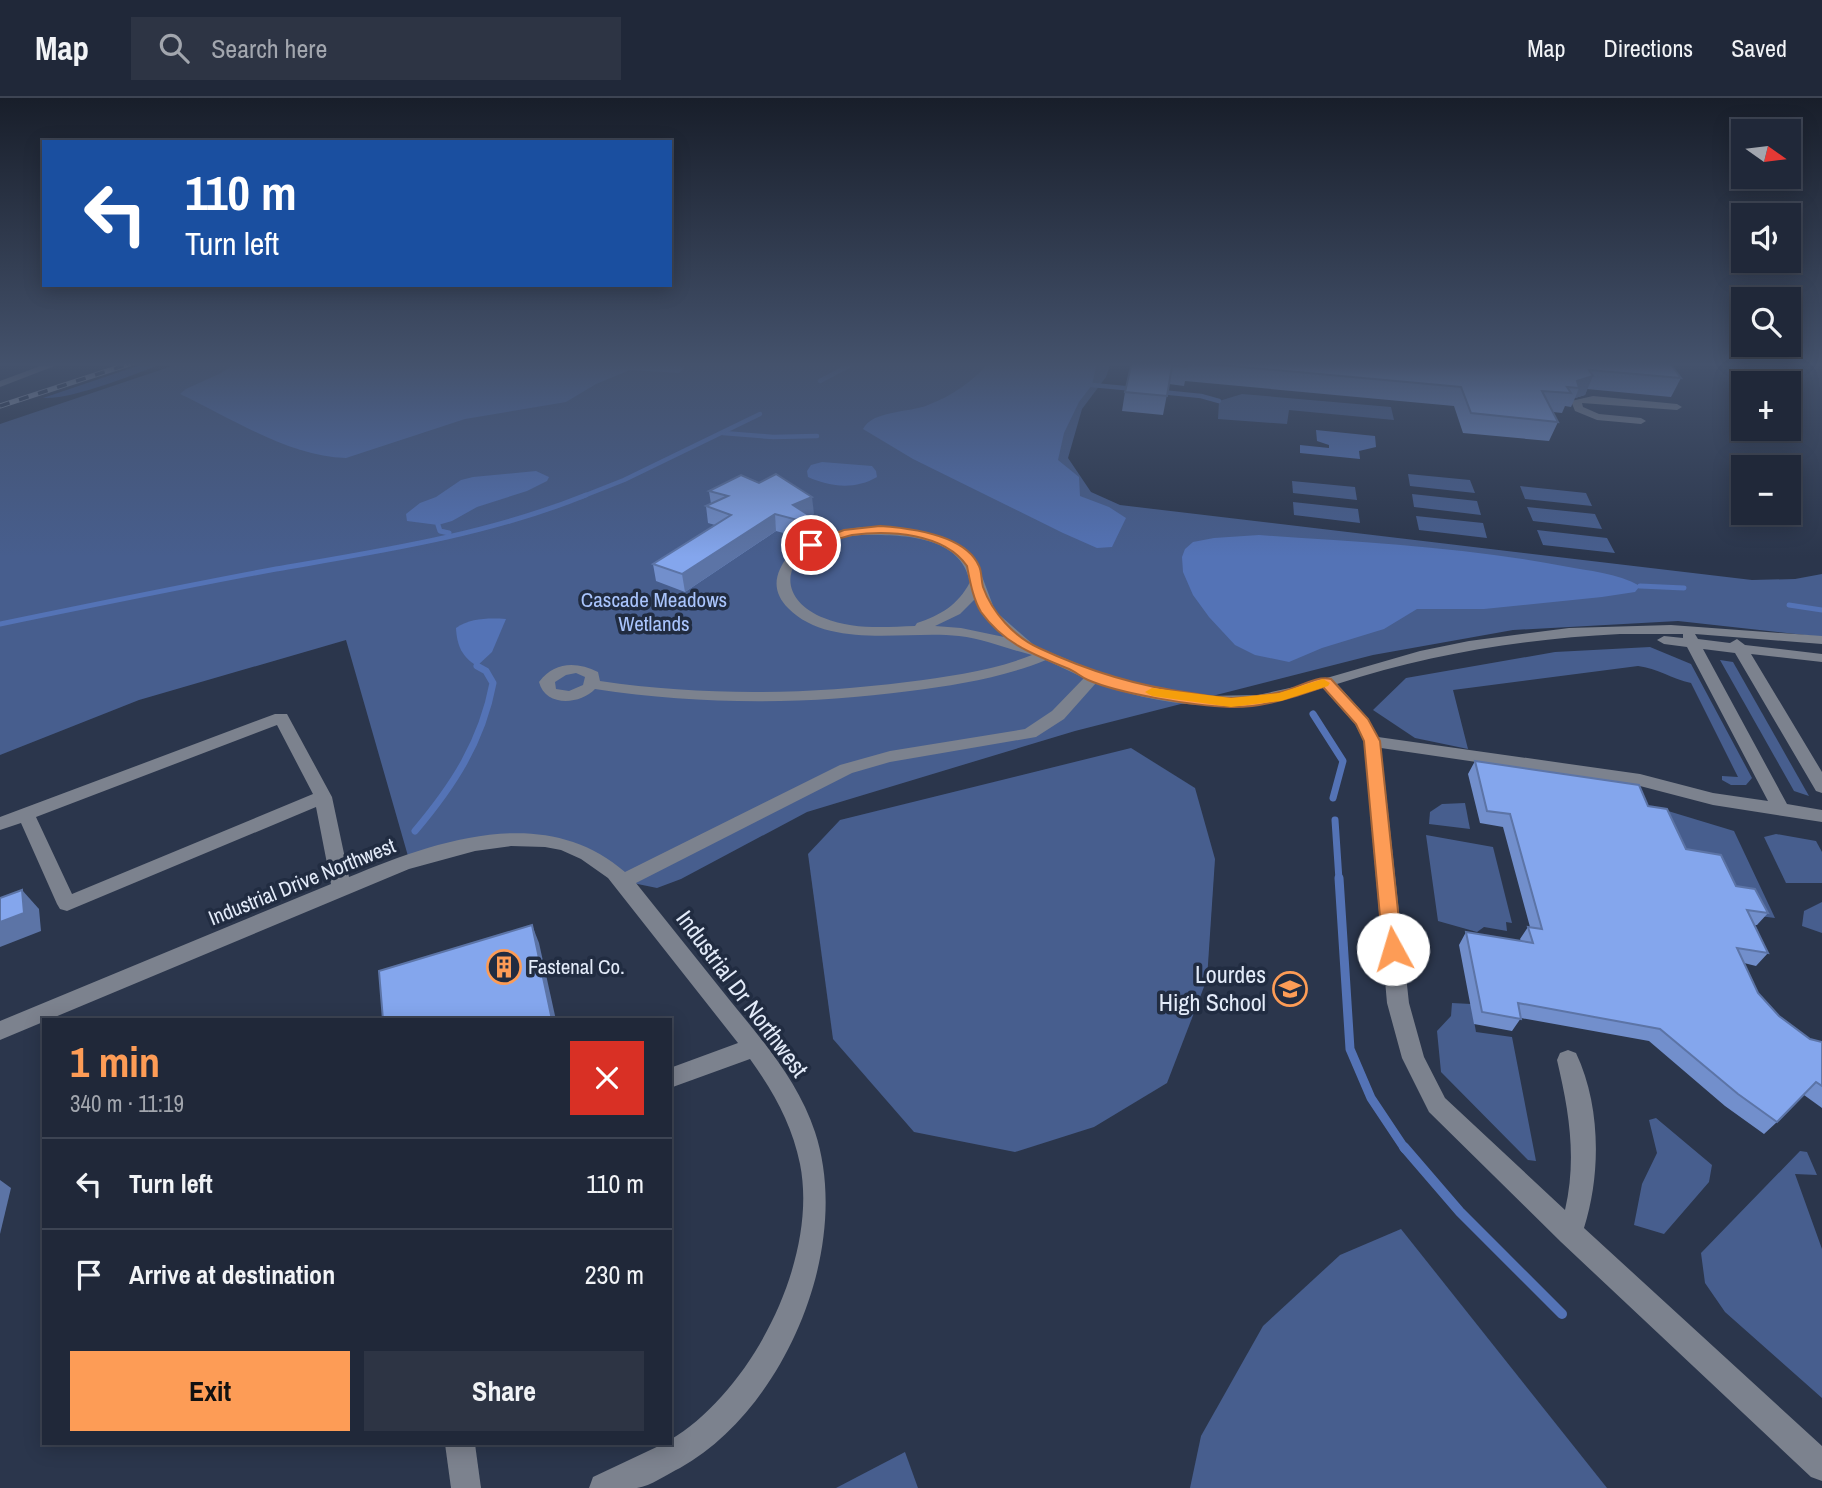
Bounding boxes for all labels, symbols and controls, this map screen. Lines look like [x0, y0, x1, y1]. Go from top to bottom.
search box [131, 17, 621, 80]
text: Map [35, 26, 89, 70]
icon: search [155, 29, 193, 67]
text: Search here [211, 31, 327, 66]
text: Map [1527, 32, 1565, 64]
text: Directions [1603, 32, 1693, 64]
text: Saved [1731, 32, 1787, 64]
north arrow [1731, 119, 1801, 189]
map controls [1731, 119, 1801, 525]
text: 110 m [185, 159, 297, 225]
icon: left [70, 168, 161, 259]
button: sound [1731, 203, 1801, 273]
text: Turn left [185, 222, 279, 265]
button: search [1731, 287, 1801, 357]
button: + [1731, 371, 1801, 441]
button: − [1731, 455, 1801, 525]
pin [781, 515, 841, 575]
icon: arrive [792, 526, 830, 564]
park label: Cascade Meadows Wetlands [581, 585, 727, 638]
street label: Industrial Drive Northwest [204, 831, 400, 932]
street label: Industrial Dr Northwest [669, 903, 816, 1084]
position arrow [1356, 912, 1430, 986]
building icon: Fastenal Co. [485, 948, 523, 986]
place label: Fastenal Co. [528, 952, 625, 981]
place label: Lourdes High School [1159, 958, 1266, 1018]
school or university icon: Lourdes High School [1271, 970, 1309, 1008]
text: 1 min [70, 1034, 160, 1090]
button: close [570, 1041, 644, 1115]
text: 340 m · 11:19 [70, 1088, 184, 1119]
icon: left [70, 1165, 108, 1203]
text: Turn left [129, 1166, 213, 1201]
text: 110 m [586, 1166, 644, 1201]
icon: arrive [70, 1256, 108, 1294]
text: Arrive at destination [129, 1257, 335, 1292]
text: 230 m [585, 1257, 644, 1292]
button: Exit [70, 1351, 350, 1431]
button: Share [364, 1351, 644, 1431]

